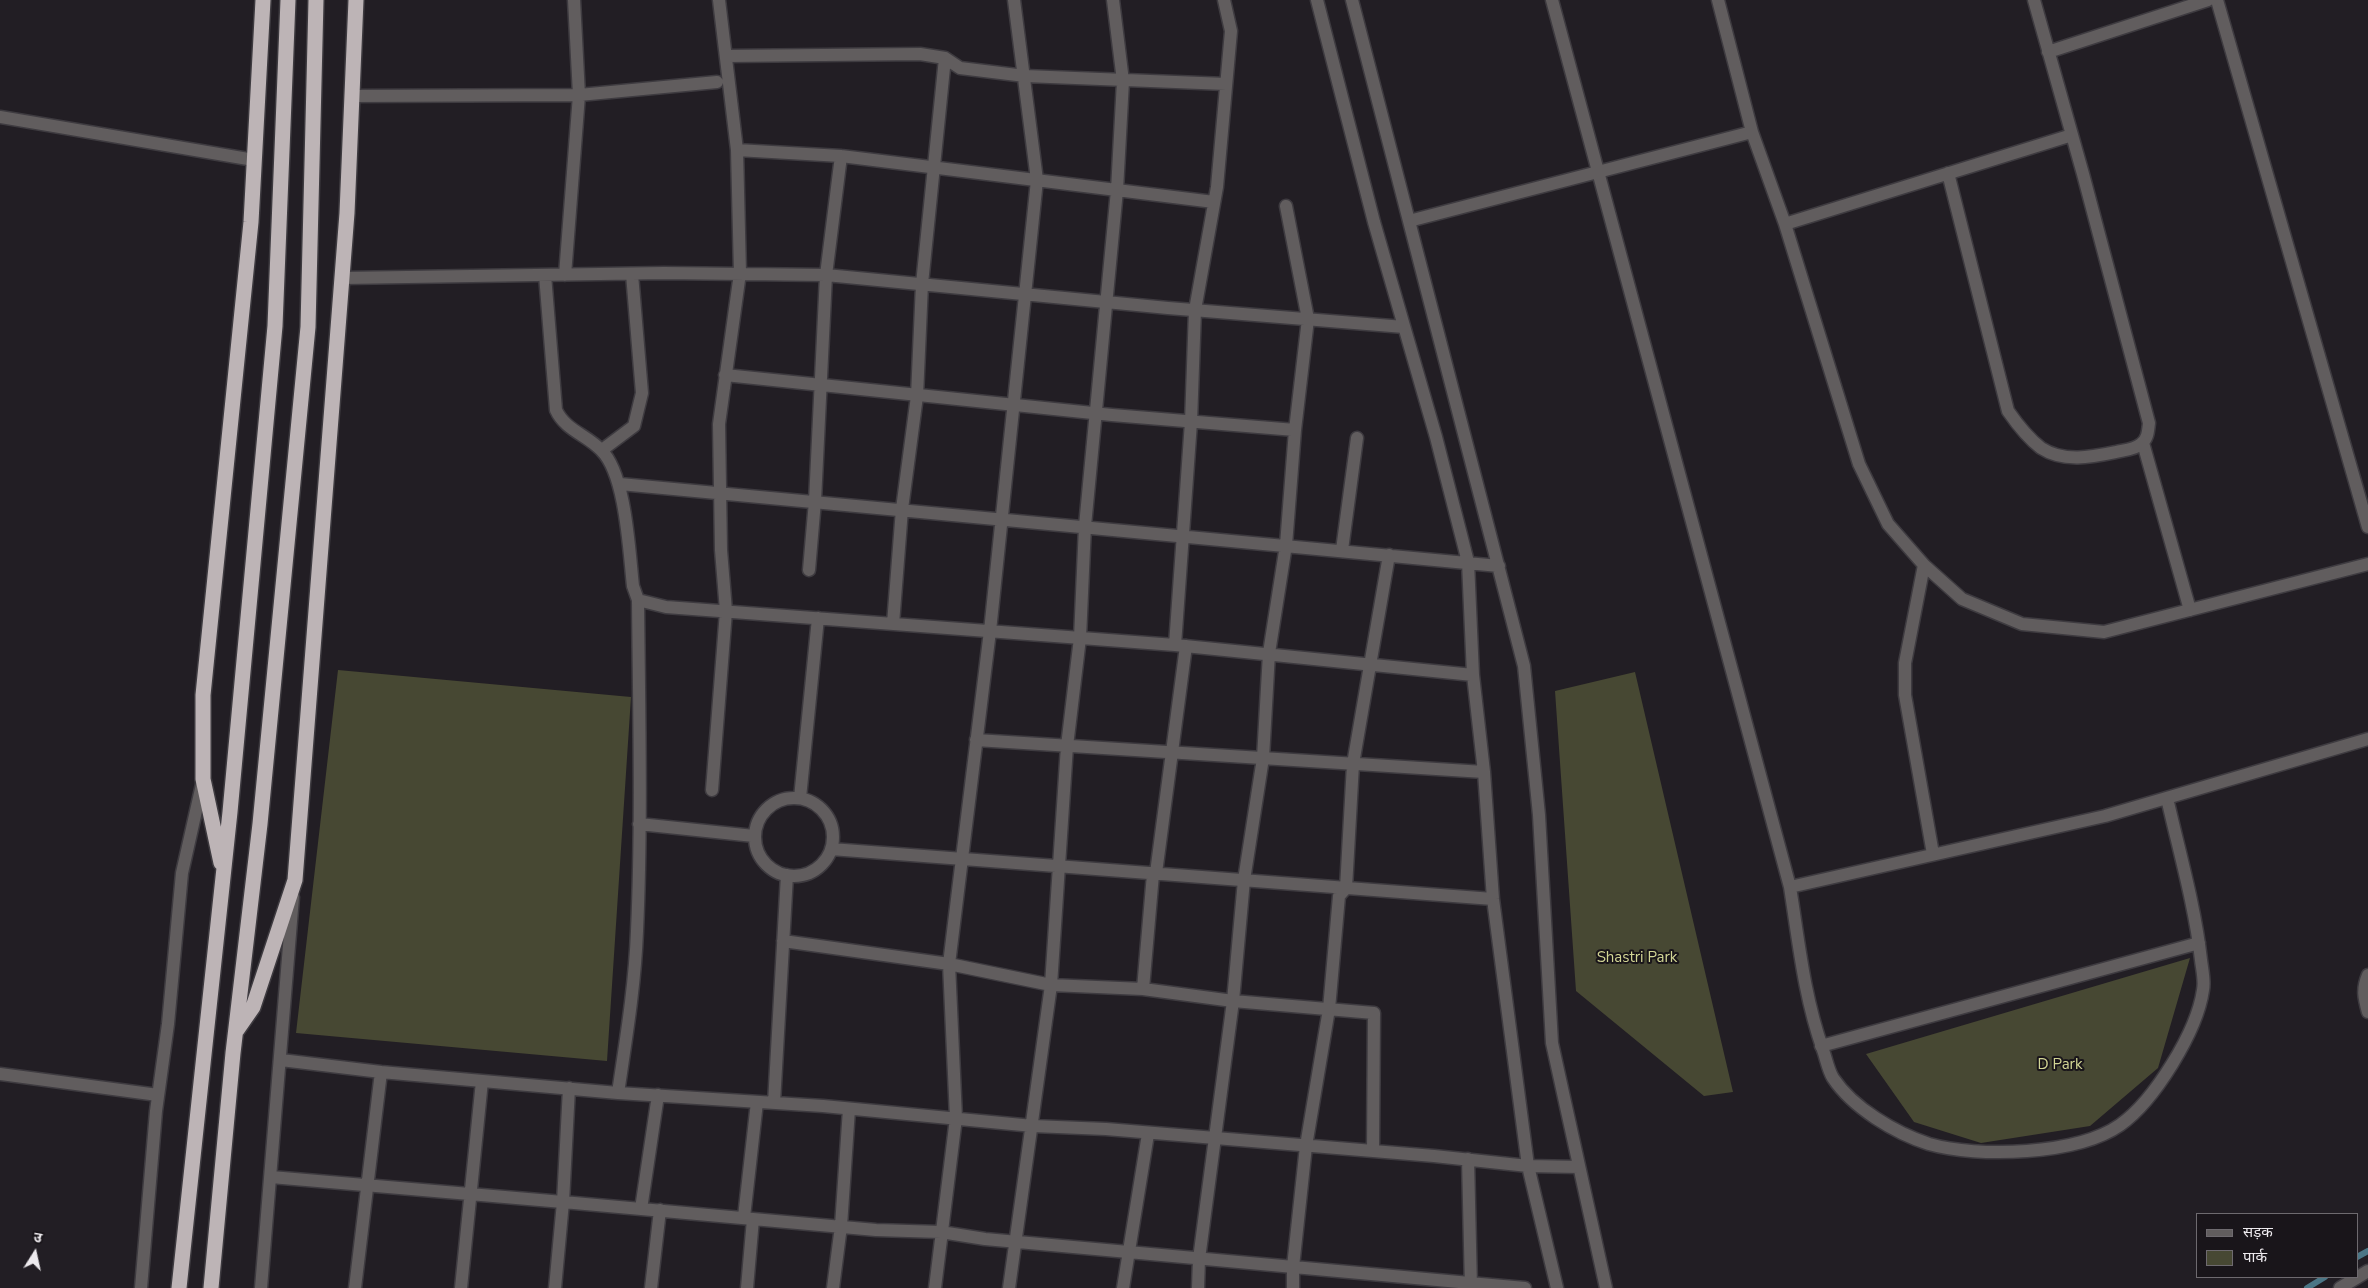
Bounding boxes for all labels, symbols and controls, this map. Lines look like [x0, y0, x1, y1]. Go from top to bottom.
park label: Shastri Park [1597, 949, 1677, 967]
park label: D Park [2038, 1056, 2082, 1074]
legend [2196, 1213, 2358, 1278]
text: सड़क [2243, 1222, 2273, 1242]
north arrow [10, 1228, 60, 1278]
text: उ [32, 1228, 43, 1248]
text: पार्क [2243, 1247, 2267, 1267]

